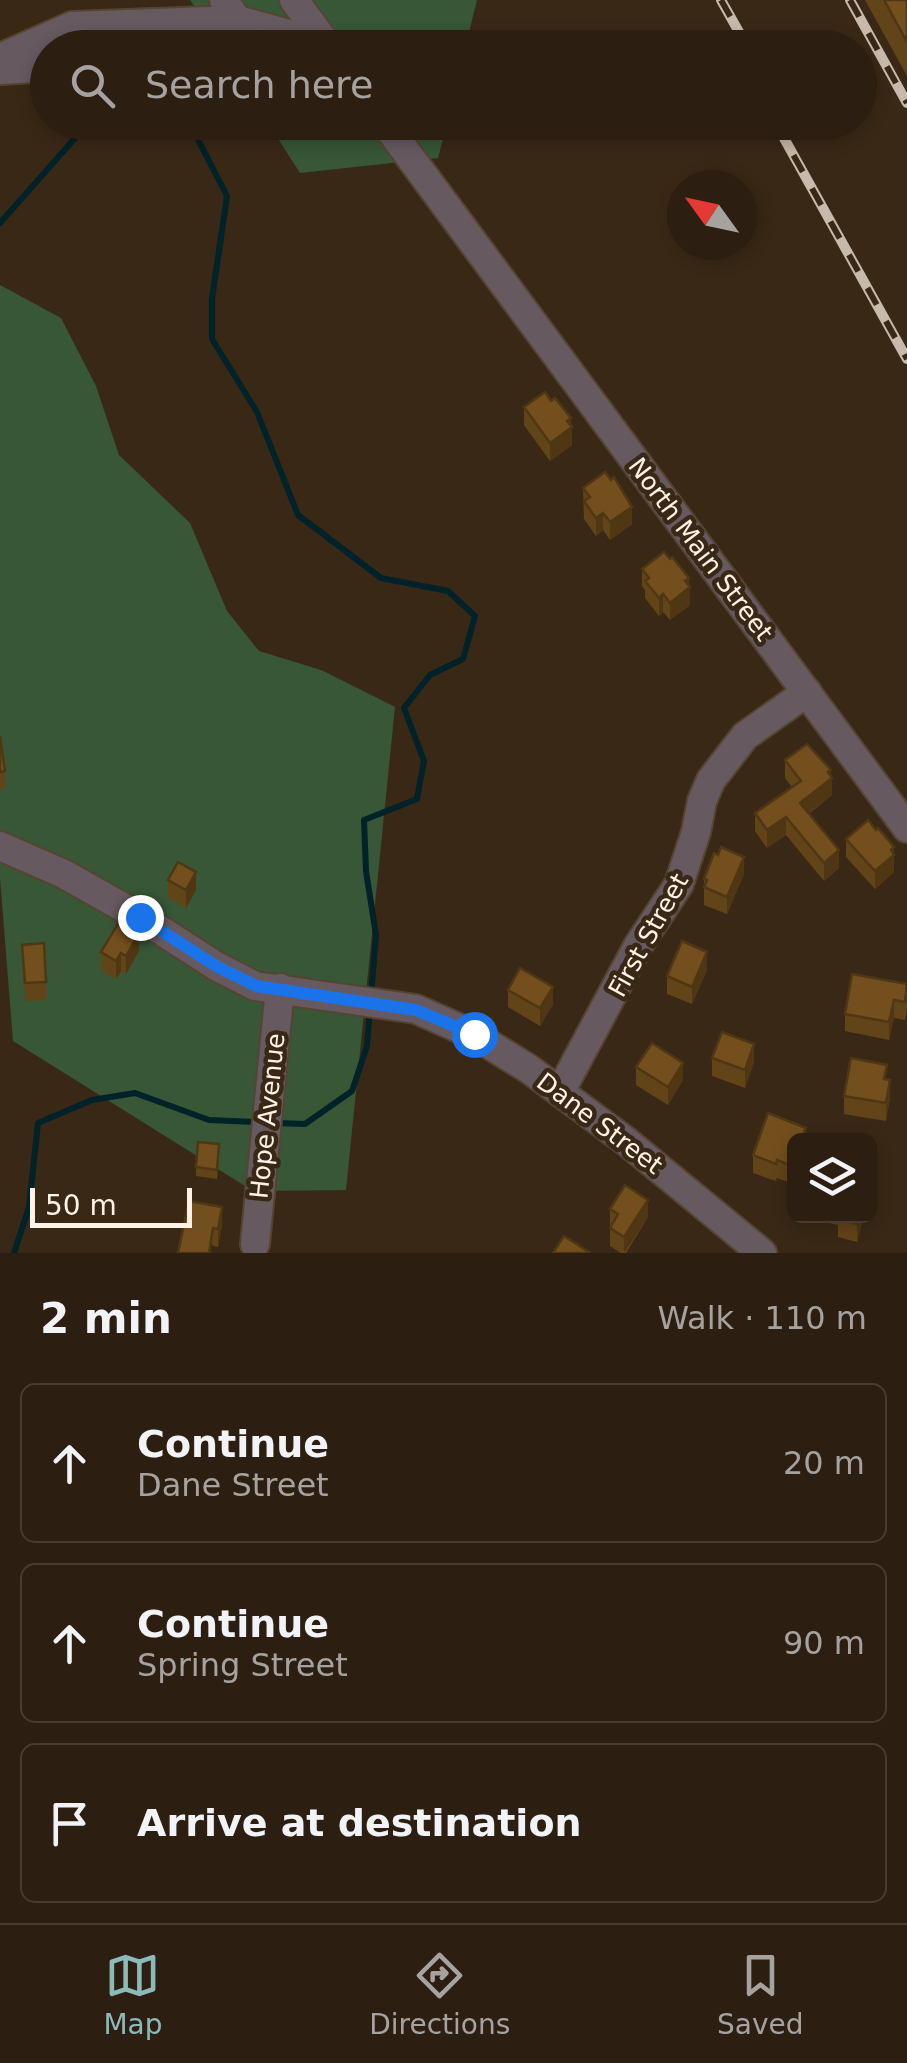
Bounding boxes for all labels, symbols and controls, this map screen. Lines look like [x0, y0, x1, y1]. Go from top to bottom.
search box [30, 30, 877, 140]
icon: search [65, 58, 120, 113]
text: Search here [145, 63, 373, 107]
north arrow [667, 170, 757, 260]
street label: North Main Street [622, 452, 779, 647]
street label: First Street [603, 868, 694, 1002]
route end [118, 895, 164, 941]
route start [452, 1012, 498, 1058]
street label: Hope Avenue [244, 1032, 291, 1200]
street label: Dane Street [531, 1067, 668, 1180]
map controls [787, 1133, 877, 1223]
button: layers [787, 1133, 877, 1223]
scale bar [30, 1183, 192, 1228]
text: 50 m [45, 1189, 117, 1222]
text: 2 min [40, 1294, 172, 1343]
text: Walk · 110 m [657, 1299, 867, 1337]
text: Continue [137, 1422, 329, 1466]
icon: ahead [42, 1436, 97, 1491]
text: 20 m [783, 1444, 865, 1482]
text: Dane Street [137, 1466, 329, 1504]
text: Continue [137, 1602, 329, 1646]
icon: ahead [42, 1616, 97, 1671]
text: 90 m [783, 1624, 865, 1662]
text: Spring Street [137, 1646, 348, 1684]
icon: arrive [42, 1796, 97, 1851]
text: Arrive at destination [137, 1801, 582, 1845]
tab: Map [103, 1948, 162, 2041]
tab: Directions [369, 1948, 510, 2041]
tab: Saved [717, 1948, 804, 2041]

